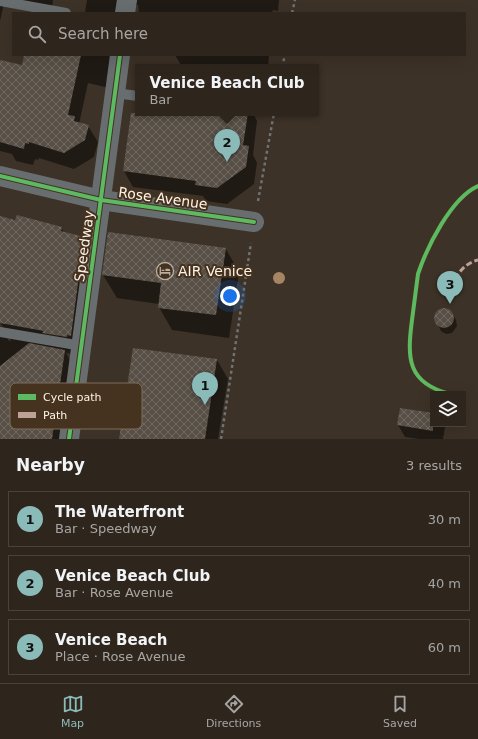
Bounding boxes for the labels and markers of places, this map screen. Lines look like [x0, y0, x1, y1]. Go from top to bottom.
pin: 2 [214, 129, 240, 162]
hotel icon: AIR Venice [155, 261, 175, 281]
place label: AIR Venice [178, 263, 252, 279]
pin: 3 [437, 271, 463, 304]
pin: 1 [192, 372, 218, 405]

